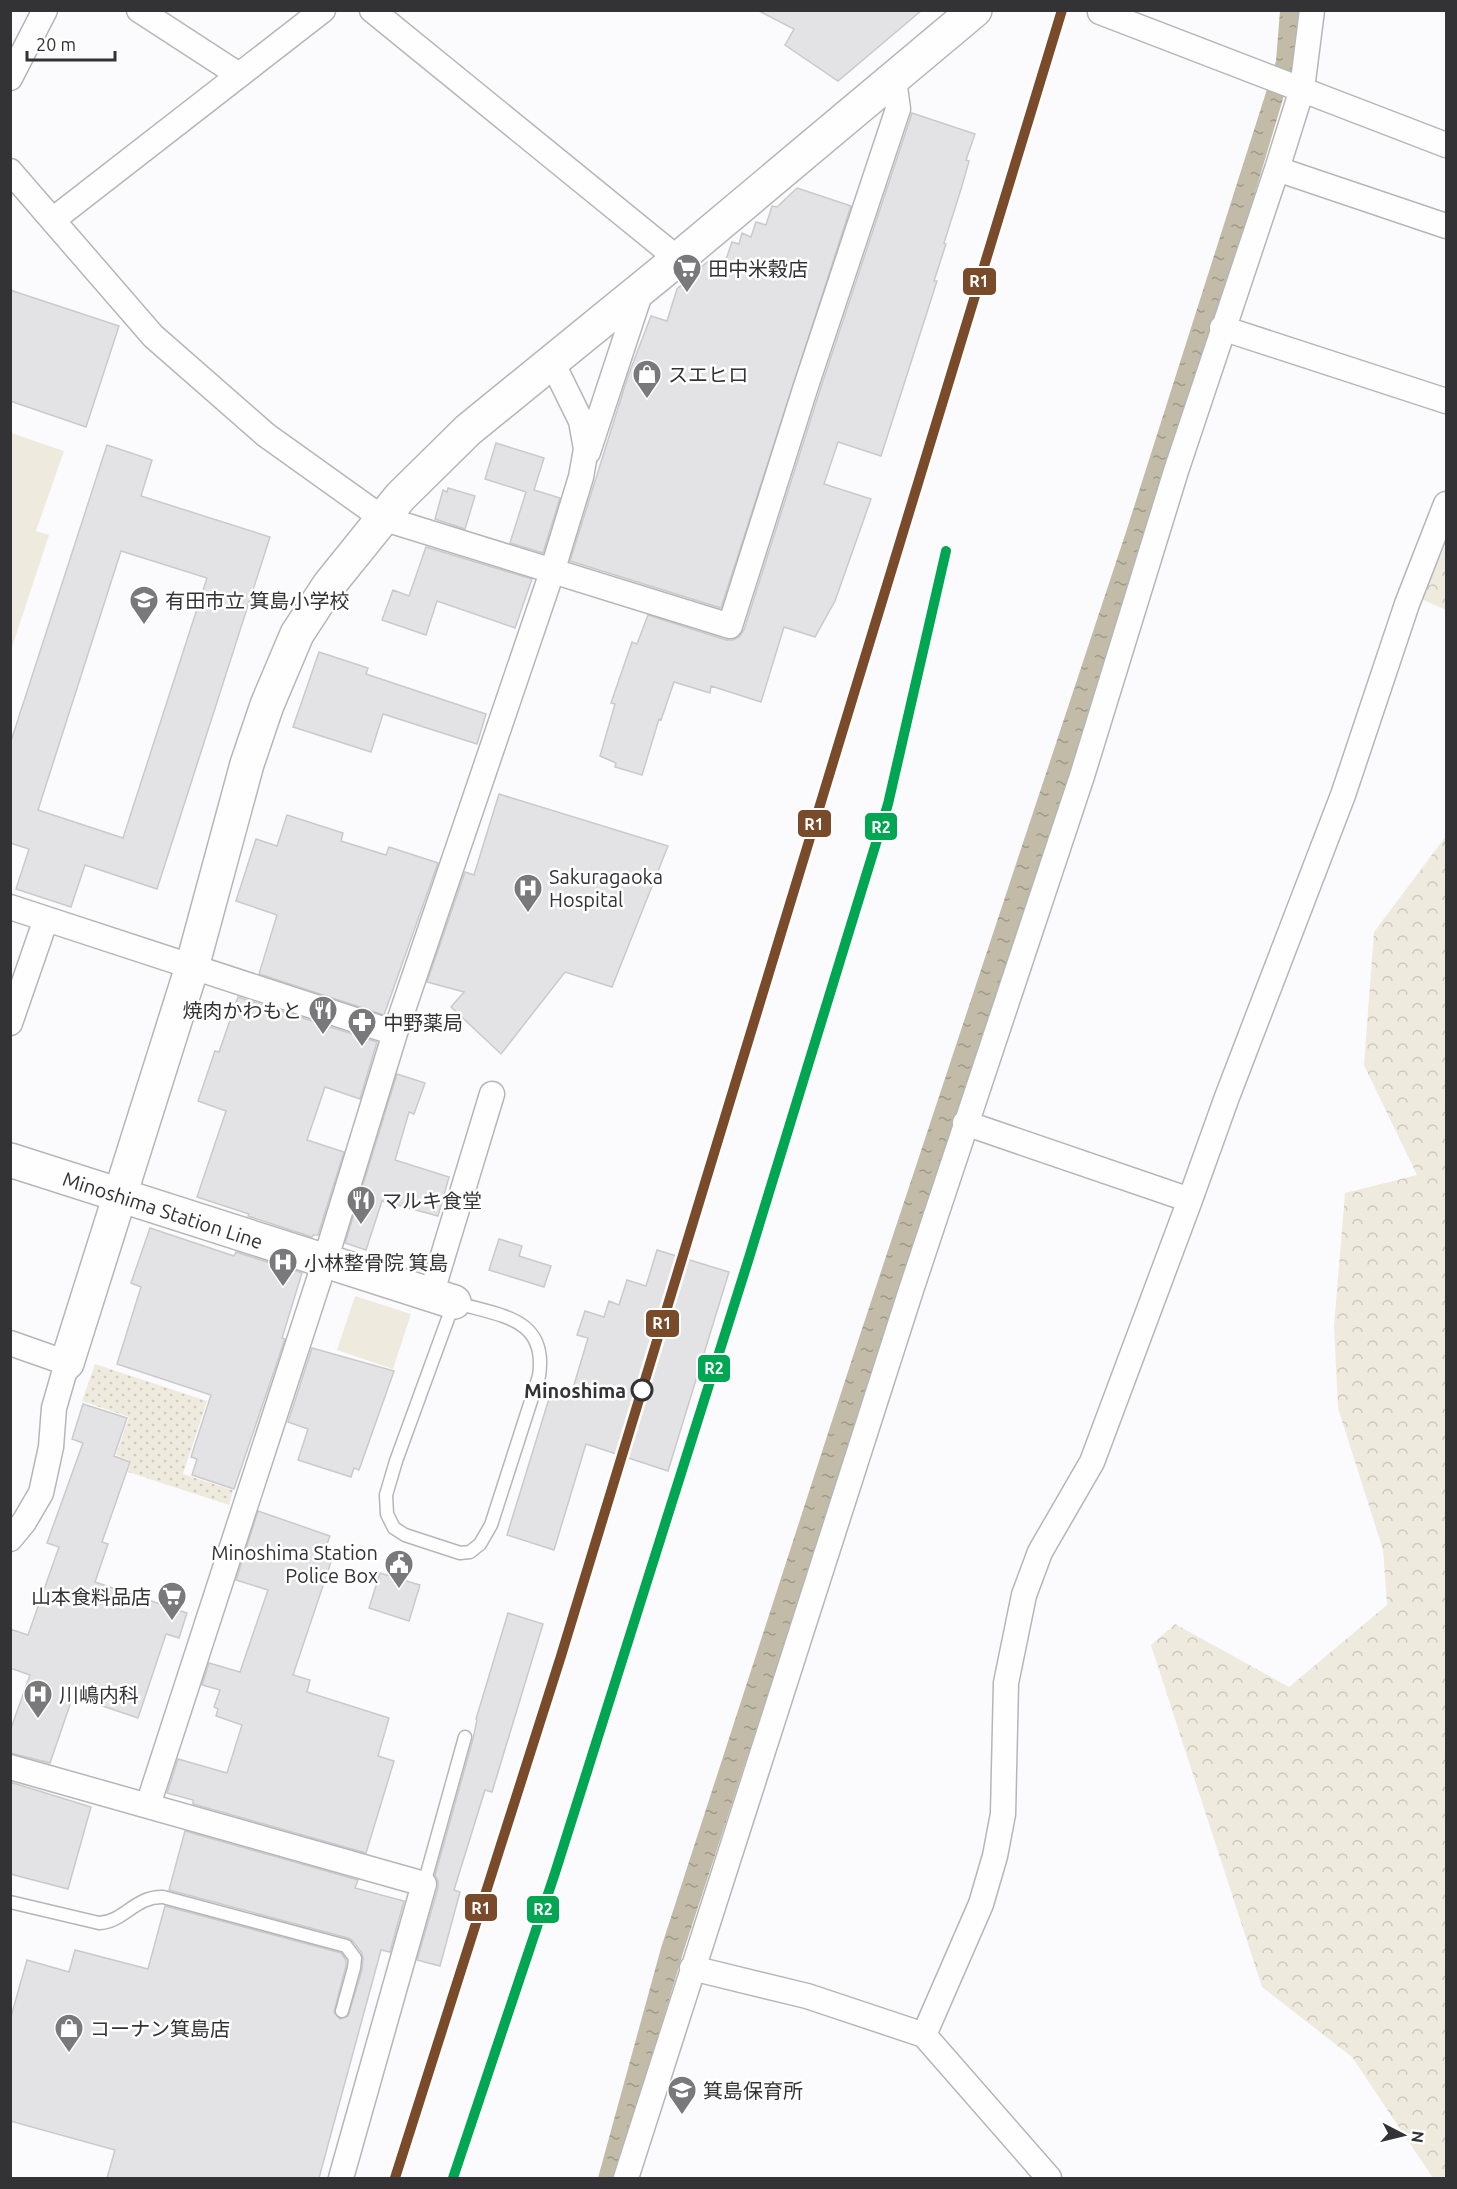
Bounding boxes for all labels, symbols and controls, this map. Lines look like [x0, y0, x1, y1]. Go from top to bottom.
scale bar [27, 24, 116, 62]
text: 20 m [36, 34, 76, 54]
supermarket icon: 田中米穀店 [671, 252, 703, 294]
place label: 田中米穀店 [708, 257, 808, 280]
line badge: R1 [962, 267, 997, 296]
text: R1 [969, 272, 989, 290]
shop icon: スエヒロ [631, 358, 663, 400]
place label: スエヒロ [668, 363, 748, 386]
school or university icon: 有田市立 箕島小学校 [128, 584, 160, 626]
place label: 有田市立 箕島小学校 [165, 589, 350, 612]
line badge: R1 [797, 809, 832, 838]
line badge: R2 [864, 812, 898, 841]
text: R1 [804, 815, 824, 833]
text: R2 [871, 818, 891, 836]
place label: Sakuragaoka Hospital [549, 865, 663, 911]
hospital icon: Sakuragaoka Hospital [512, 872, 544, 914]
restaurant icon: 焼肉かわもと [307, 994, 339, 1036]
place label: 焼肉かわもと [182, 999, 302, 1022]
pharmacy icon: 中野薬局 [346, 1006, 378, 1048]
place label: 中野薬局 [383, 1011, 463, 1034]
street label: Minoshima Station Line [60, 1167, 266, 1253]
restaurant icon: マルキ食堂 [345, 1184, 377, 1226]
place label: マルキ食堂 [382, 1189, 482, 1212]
hospital icon: 小林整骨院 箕島 [267, 1246, 299, 1288]
place label: 小林整骨院 箕島 [304, 1251, 449, 1274]
line badge: R1 [645, 1309, 680, 1338]
text: R1 [652, 1314, 672, 1332]
line badge: R2 [697, 1354, 731, 1383]
text: R2 [704, 1359, 724, 1377]
place label: Minoshima [524, 1379, 626, 1402]
marker: Minoshima [631, 1379, 653, 1401]
place label: Minoshima Station Police Box [211, 1541, 378, 1587]
public building icon: Minoshima Station Police Box [383, 1548, 415, 1590]
supermarket icon: 山本食料品店 [156, 1580, 188, 1622]
place label: 山本食料品店 [31, 1585, 151, 1608]
hospital icon: 川嶋内科 [22, 1678, 54, 1720]
place label: 川嶋内科 [59, 1683, 139, 1706]
line badge: R1 [464, 1893, 498, 1922]
line badge: R2 [526, 1895, 560, 1924]
text: R1 [471, 1899, 491, 1917]
text: R2 [533, 1900, 553, 1918]
shop icon: コーナン箕島店 [53, 2012, 85, 2054]
place label: コーナン箕島店 [90, 2017, 230, 2040]
school or university icon: 箕島保育所 [666, 2074, 698, 2116]
place label: 箕島保育所 [703, 2079, 803, 2102]
north arrow [1373, 2105, 1433, 2165]
text: N [1408, 2130, 1428, 2144]

